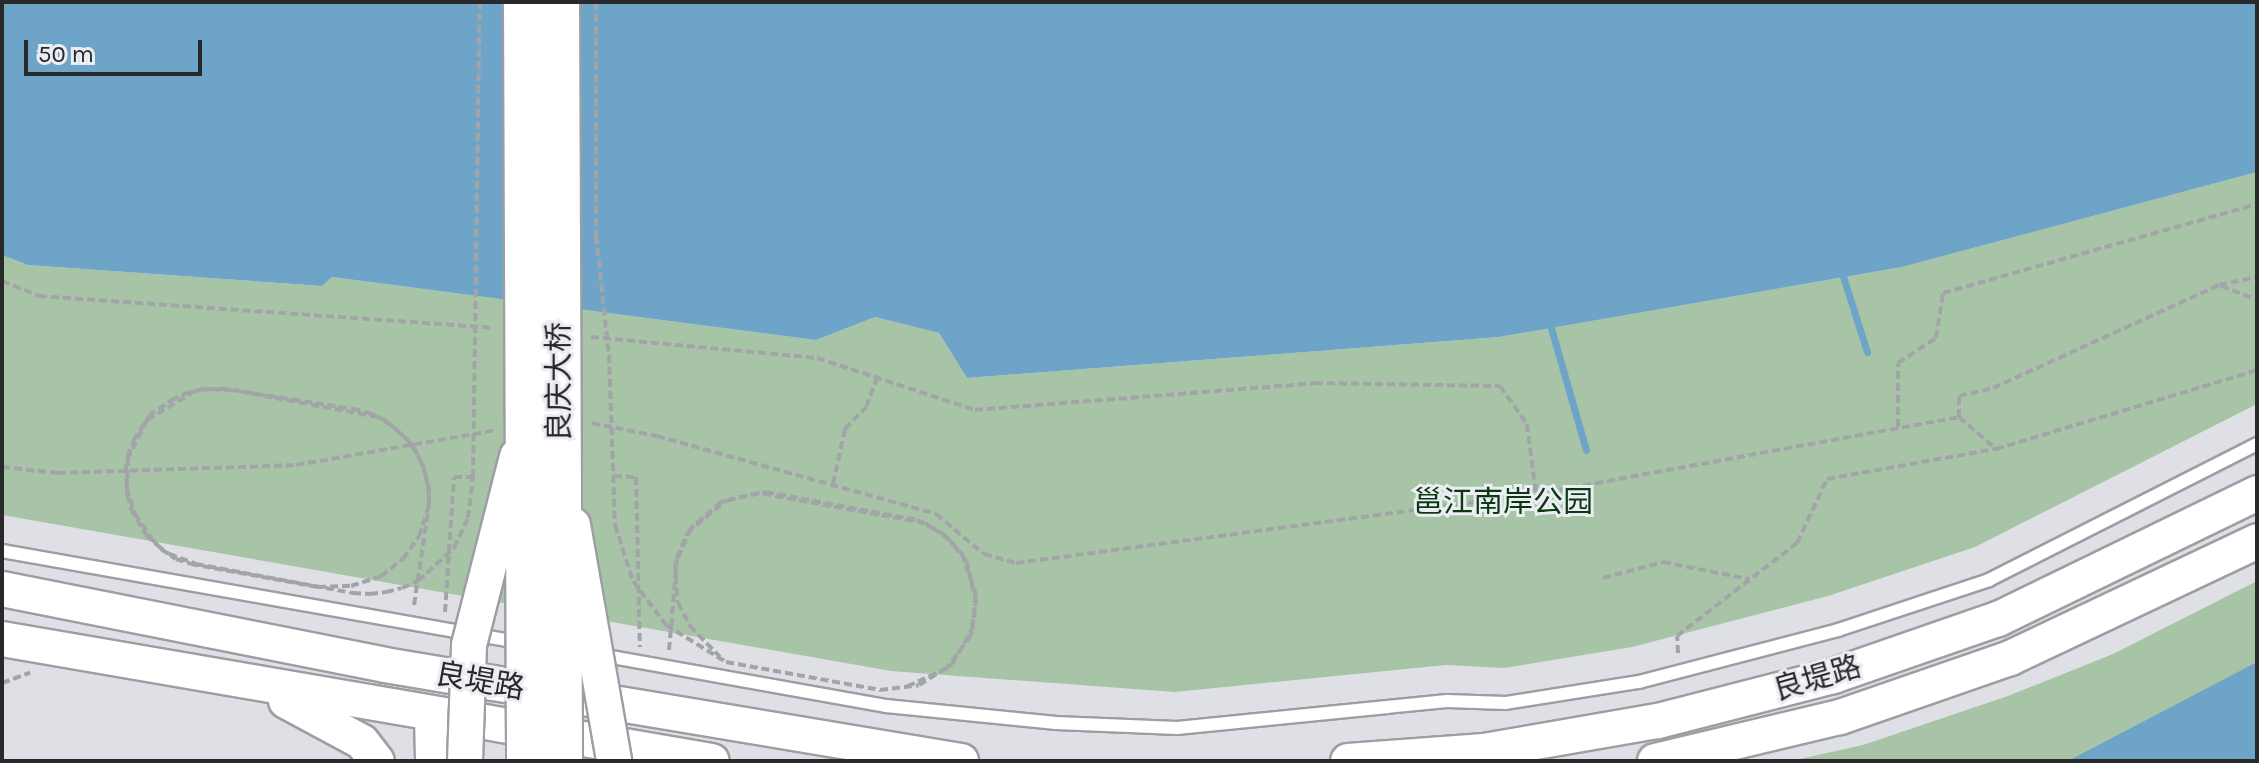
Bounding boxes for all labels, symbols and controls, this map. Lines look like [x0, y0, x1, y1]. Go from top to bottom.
scale bar [28, 24, 206, 74]
text: 50 m [38, 40, 94, 68]
street label: 良庆大桥 [541, 322, 577, 442]
park label: 邕江南岸公园 [1413, 484, 1593, 520]
street label: 良堤路 [1769, 648, 1865, 708]
street label: 良堤路 [433, 655, 527, 707]

